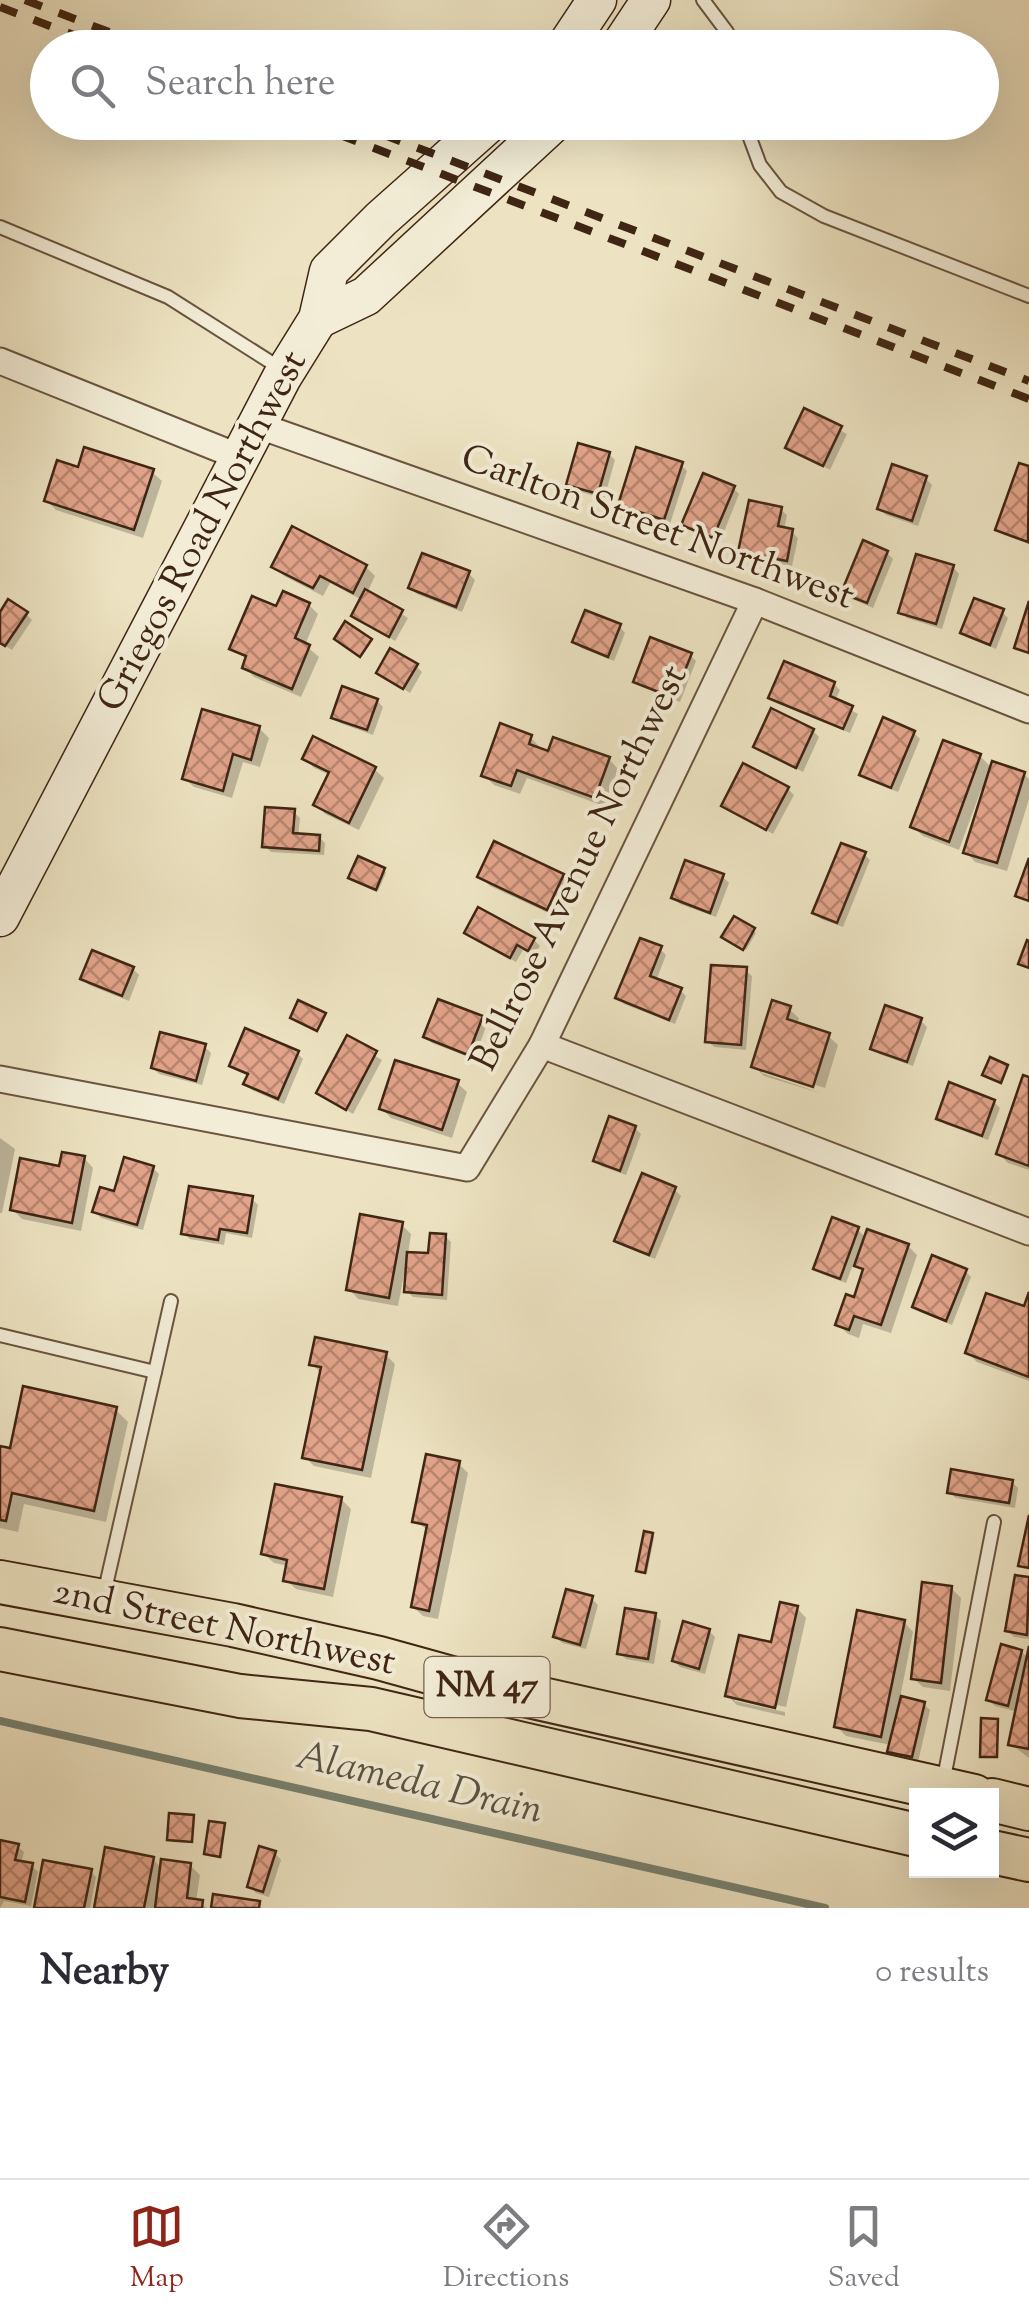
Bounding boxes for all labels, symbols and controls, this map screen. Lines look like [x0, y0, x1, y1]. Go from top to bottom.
search box [30, 30, 999, 140]
icon: search [65, 58, 120, 113]
text: Search here [145, 58, 336, 112]
street label: Griegos Road Northwest [86, 342, 322, 722]
street label: Carlton Street Northwest [453, 433, 861, 625]
street label: Bellrose Avenue Northwest [459, 657, 703, 1081]
street label: 2nd Street Northwest [48, 1566, 400, 1692]
road number: NM 47 [424, 1657, 550, 1717]
water label: Alameda Drain [290, 1729, 548, 1841]
map controls [909, 1788, 999, 1878]
button: layers [909, 1788, 999, 1878]
text: Nearby [40, 1943, 169, 2003]
text: 0 results [875, 1950, 989, 1996]
tab: Map [129, 2199, 184, 2299]
tab: Directions [443, 2199, 569, 2299]
tab: Saved [828, 2199, 900, 2299]

